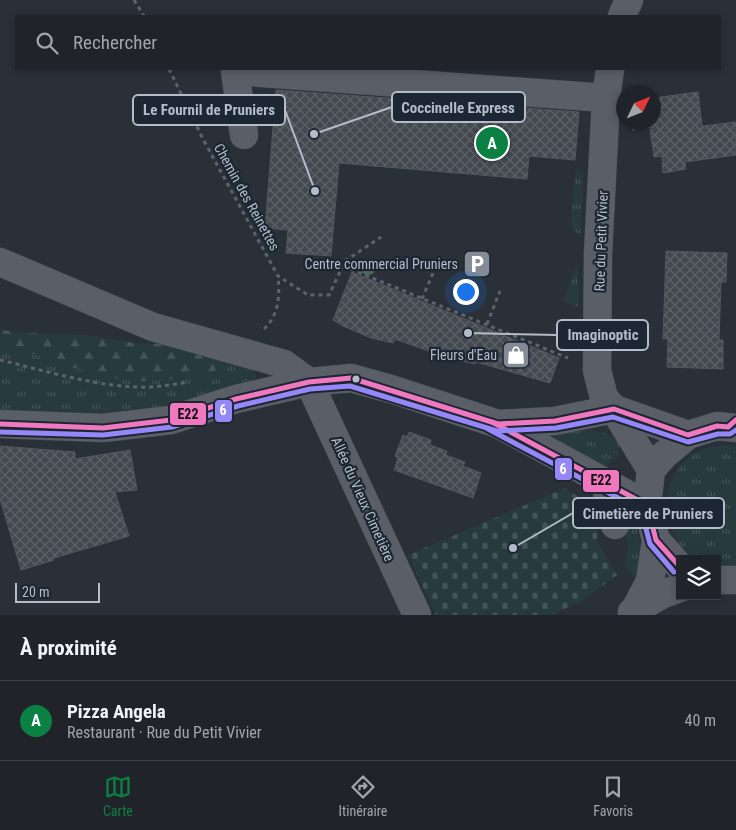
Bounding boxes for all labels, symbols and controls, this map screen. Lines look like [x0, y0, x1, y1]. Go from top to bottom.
search box [15, 15, 721, 70]
icon: search [33, 29, 61, 57]
text: Rechercher [73, 31, 157, 54]
north arrow [616, 85, 661, 130]
callout: Coccinelle Express [392, 92, 525, 122]
callout: Le Fournil de Pruniers [133, 95, 285, 125]
text: Coccinelle Express [401, 99, 515, 117]
text: Le Fournil de Pruniers [143, 101, 275, 119]
pin: A [476, 124, 508, 162]
street label: Chemin des Reinettes [211, 141, 283, 253]
street label: Rue du Petit Vivier [591, 190, 611, 292]
parking icon: Centre commercial Pruniers [462, 249, 492, 279]
place label: Centre commercial Pruniers [305, 256, 458, 272]
your location [453, 279, 479, 305]
callout: Imaginoptic [557, 320, 648, 350]
text: Imaginoptic [567, 326, 639, 344]
shop icon: Fleurs d'Eau [501, 340, 531, 370]
place label: Fleurs d'Eau [430, 347, 497, 363]
unlabelled marker [351, 374, 361, 384]
line badge: 6 [214, 399, 233, 423]
line badge: E22 [169, 402, 207, 426]
text: 6 [219, 402, 227, 418]
text: E22 [177, 406, 199, 422]
street label: Allée du Vieux Cimetière [328, 434, 398, 564]
line badge: 6 [554, 457, 573, 481]
text: 6 [559, 461, 567, 477]
line badge: E22 [582, 469, 620, 493]
text: E22 [590, 472, 612, 488]
callout: Cimetière de Pruniers [573, 498, 724, 528]
text: Cimetière de Pruniers [583, 505, 714, 523]
map controls [676, 555, 721, 600]
button: layers [676, 555, 721, 600]
scale bar [15, 580, 100, 603]
text: 20 m [22, 584, 50, 600]
text: À proximité [20, 636, 117, 660]
text: Pizza Angela [67, 700, 166, 723]
text: A [31, 711, 41, 730]
text: 40 m [684, 711, 716, 730]
text: Restaurant · Rue du Petit Vivier [67, 723, 262, 742]
tab: Carte [103, 773, 133, 819]
tab: Itinéraire [339, 773, 387, 819]
tab: Favoris [593, 773, 633, 819]

